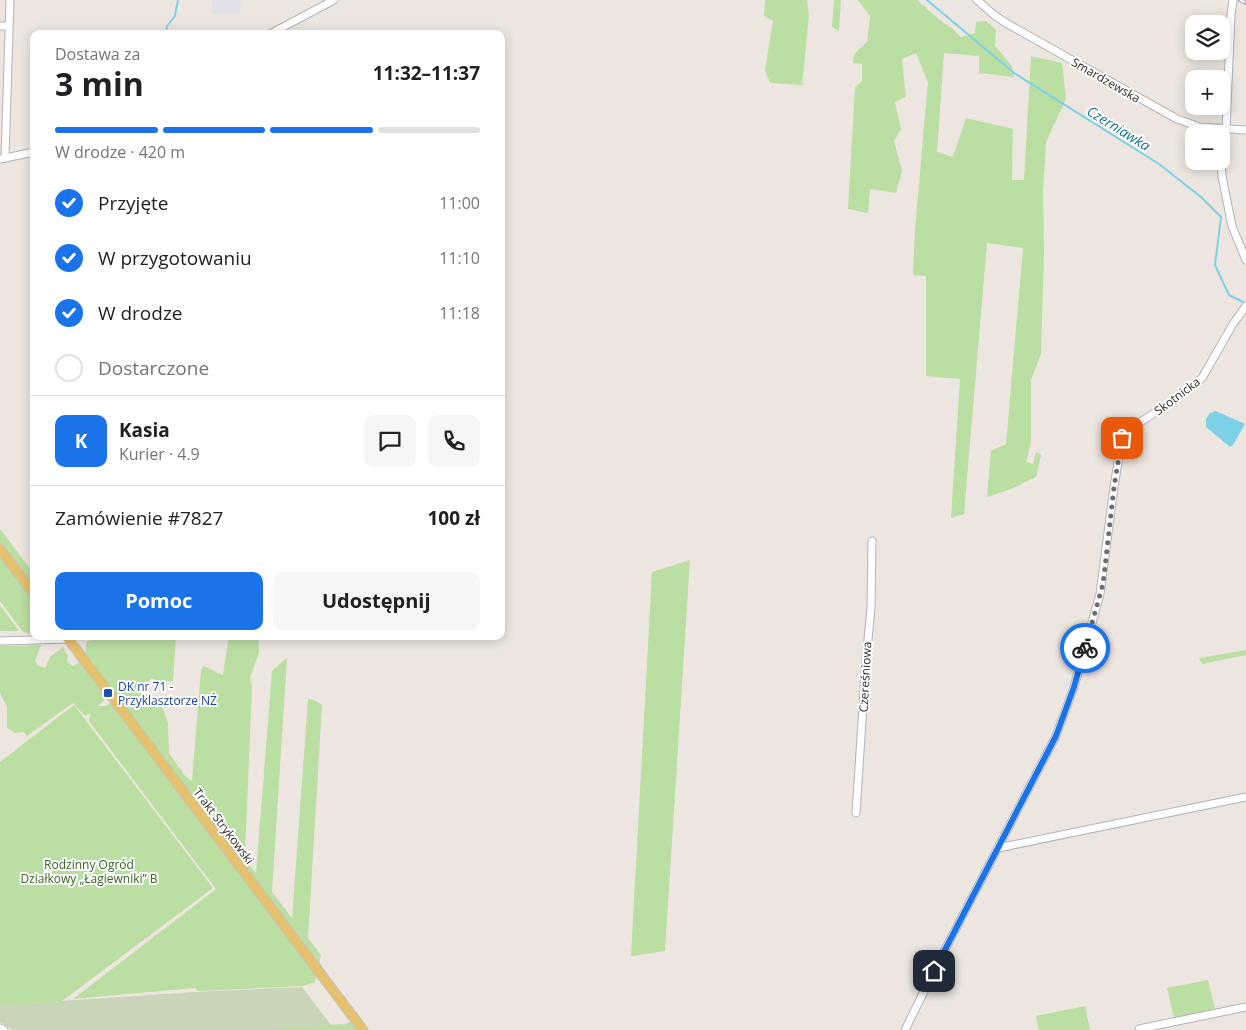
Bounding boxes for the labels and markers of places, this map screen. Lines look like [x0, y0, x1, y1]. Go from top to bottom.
pin [1101, 417, 1143, 459]
place label: DK nr 71 - Przyklasztorze NŻ [118, 678, 217, 709]
marker: DK nr 71 - Przyklasztorze NŻ [102, 687, 114, 699]
pin [913, 950, 955, 992]

